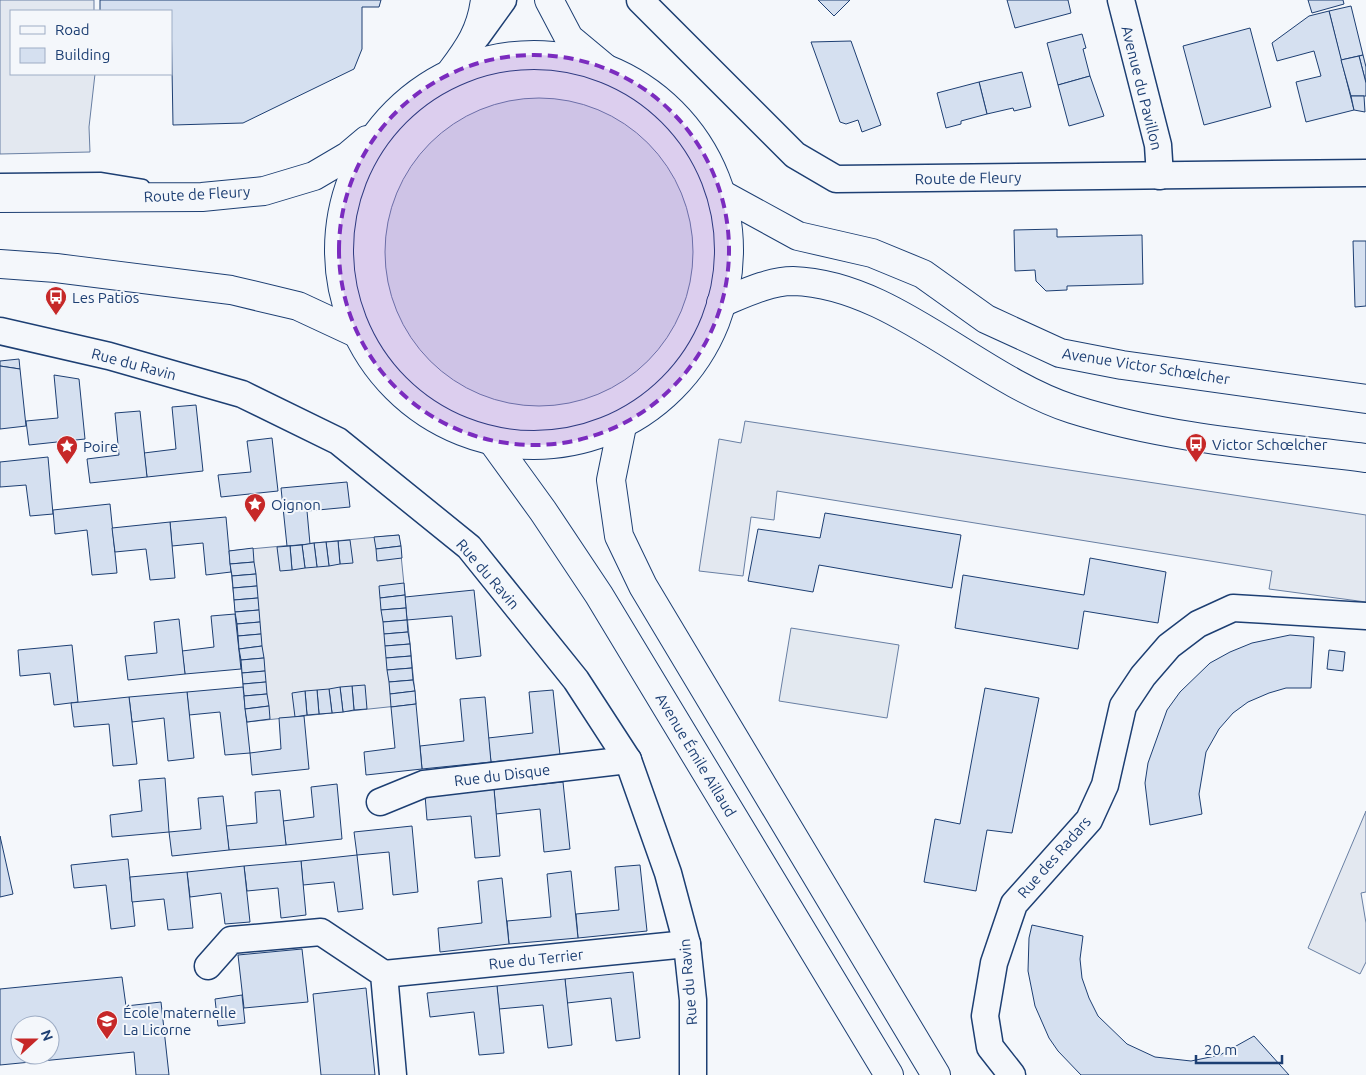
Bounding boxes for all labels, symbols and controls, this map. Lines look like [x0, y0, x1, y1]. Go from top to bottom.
legend [10, 10, 172, 75]
text: Road [55, 21, 90, 38]
street label: Avenue du Pavillon [1118, 24, 1166, 152]
text: Building [55, 46, 110, 63]
street label: Route de Fleury [915, 169, 1021, 187]
street label: Route de Fleury [143, 183, 251, 205]
bus stop icon: Les Patios [44, 285, 68, 316]
place label: Les Patios [72, 289, 139, 306]
street label: Avenue Victor Schœlcher [1061, 344, 1231, 388]
street label: Rue du Ravin [90, 345, 178, 383]
bus stop icon: Victor Schœlcher [1184, 432, 1208, 463]
place icon: Poire [55, 434, 79, 465]
place label: Victor Schœlcher [1212, 436, 1328, 453]
place label: Poire [83, 438, 118, 455]
place icon: Oignon [243, 492, 267, 523]
place label: Oignon [271, 496, 321, 513]
street label: Rue du Ravin [453, 536, 523, 612]
street label: Avenue Émile Aillaud [652, 690, 740, 820]
street label: Rue du Disque [453, 761, 551, 789]
street label: Rue des Radars [1014, 813, 1094, 901]
street label: Rue du Ravin [676, 938, 700, 1026]
street label: Rue du Terrier [488, 946, 585, 972]
place label: École maternelle La Licorne [123, 1004, 236, 1038]
school or university icon: École maternelle La Licorne [95, 1009, 119, 1040]
north arrow [10, 1015, 60, 1065]
text: N [38, 1028, 56, 1043]
scale bar [1196, 1032, 1282, 1064]
text: 20 m [1204, 1041, 1237, 1058]

